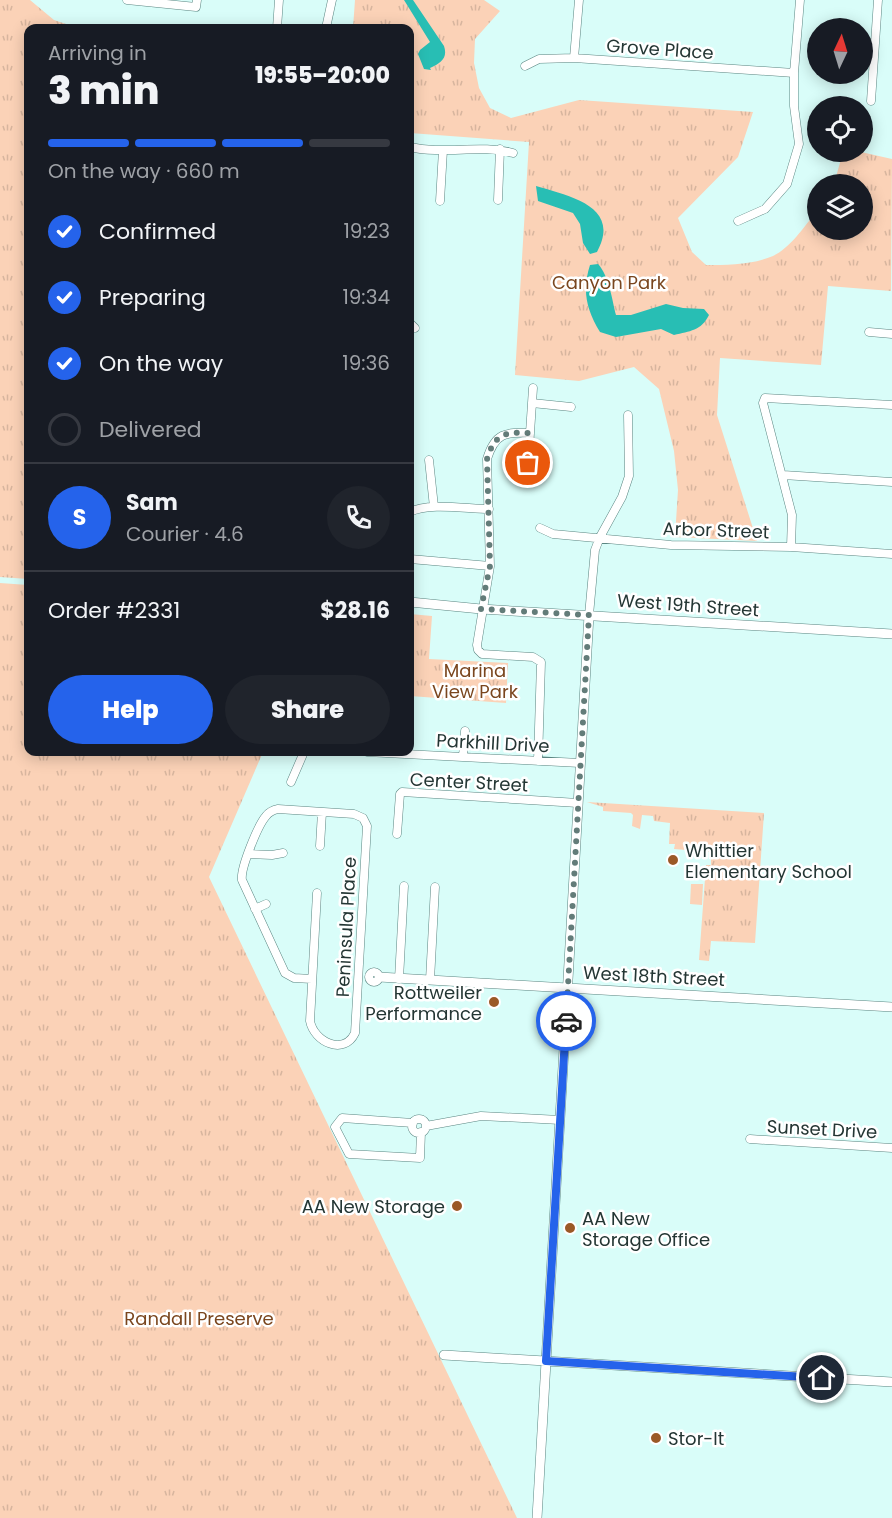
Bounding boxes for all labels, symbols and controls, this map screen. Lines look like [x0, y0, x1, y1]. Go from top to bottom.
north arrow [807, 18, 873, 84]
map controls [807, 18, 873, 240]
street label: Grove Place [606, 33, 714, 65]
text: Arriving in [48, 39, 147, 67]
text: 19:55–20:00 [255, 60, 390, 91]
text: 3 min [48, 63, 160, 118]
button: locate [807, 96, 873, 162]
text: On the way · 660 m [48, 157, 240, 185]
button: layers [807, 174, 873, 240]
icon: check [48, 215, 81, 248]
text: Confirmed [99, 216, 216, 247]
text: 19:23 [343, 217, 390, 245]
park label: Canyon Park [552, 270, 667, 295]
icon: check [48, 281, 81, 314]
text: Preparing [99, 282, 206, 313]
text: 19:34 [342, 283, 390, 311]
icon: check [48, 347, 81, 380]
text: On the way [99, 348, 223, 379]
text: 19:36 [342, 349, 390, 377]
text: Delivered [99, 414, 202, 445]
pin [502, 437, 553, 488]
icon: bag [511, 446, 544, 479]
button: phone [327, 486, 390, 549]
text: Sam [126, 487, 178, 518]
text: S [73, 502, 86, 533]
street label: Arbor Street [662, 516, 770, 544]
text: Courier · 4.6 [126, 520, 244, 548]
street label: West 19th Street [616, 588, 760, 622]
text: Order #2331 [48, 595, 180, 626]
text: $28.16 [320, 595, 390, 626]
park label: Marina View Park [432, 658, 519, 704]
button: Help [48, 675, 213, 744]
button: Share [225, 675, 390, 744]
street label: Parkhill Drive [436, 728, 550, 758]
street label: Center Street [409, 766, 529, 798]
place label: Whittier Elementary School [685, 838, 852, 884]
marker: Whittier Elementary School [666, 853, 680, 867]
street label: Peninsula Place [330, 856, 362, 998]
street label: West 18th Street [582, 960, 726, 992]
place label: Rottweiler Performance [365, 980, 482, 1026]
courier [536, 991, 596, 1051]
marker: Rottweiler Performance [487, 995, 501, 1009]
icon: car [550, 1005, 583, 1038]
street label: Sunset Drive [766, 1114, 878, 1144]
place label: AA New Storage [302, 1194, 445, 1219]
marker: AA New Storage [450, 1199, 464, 1213]
place label: AA New Storage Office [582, 1206, 710, 1252]
marker: AA New Storage Office [563, 1221, 577, 1235]
park label: Randall Preserve [124, 1306, 274, 1331]
pin [796, 1352, 847, 1403]
icon: home [805, 1361, 838, 1394]
place label: Stor-It [668, 1426, 724, 1451]
marker: Stor-It [649, 1431, 663, 1445]

